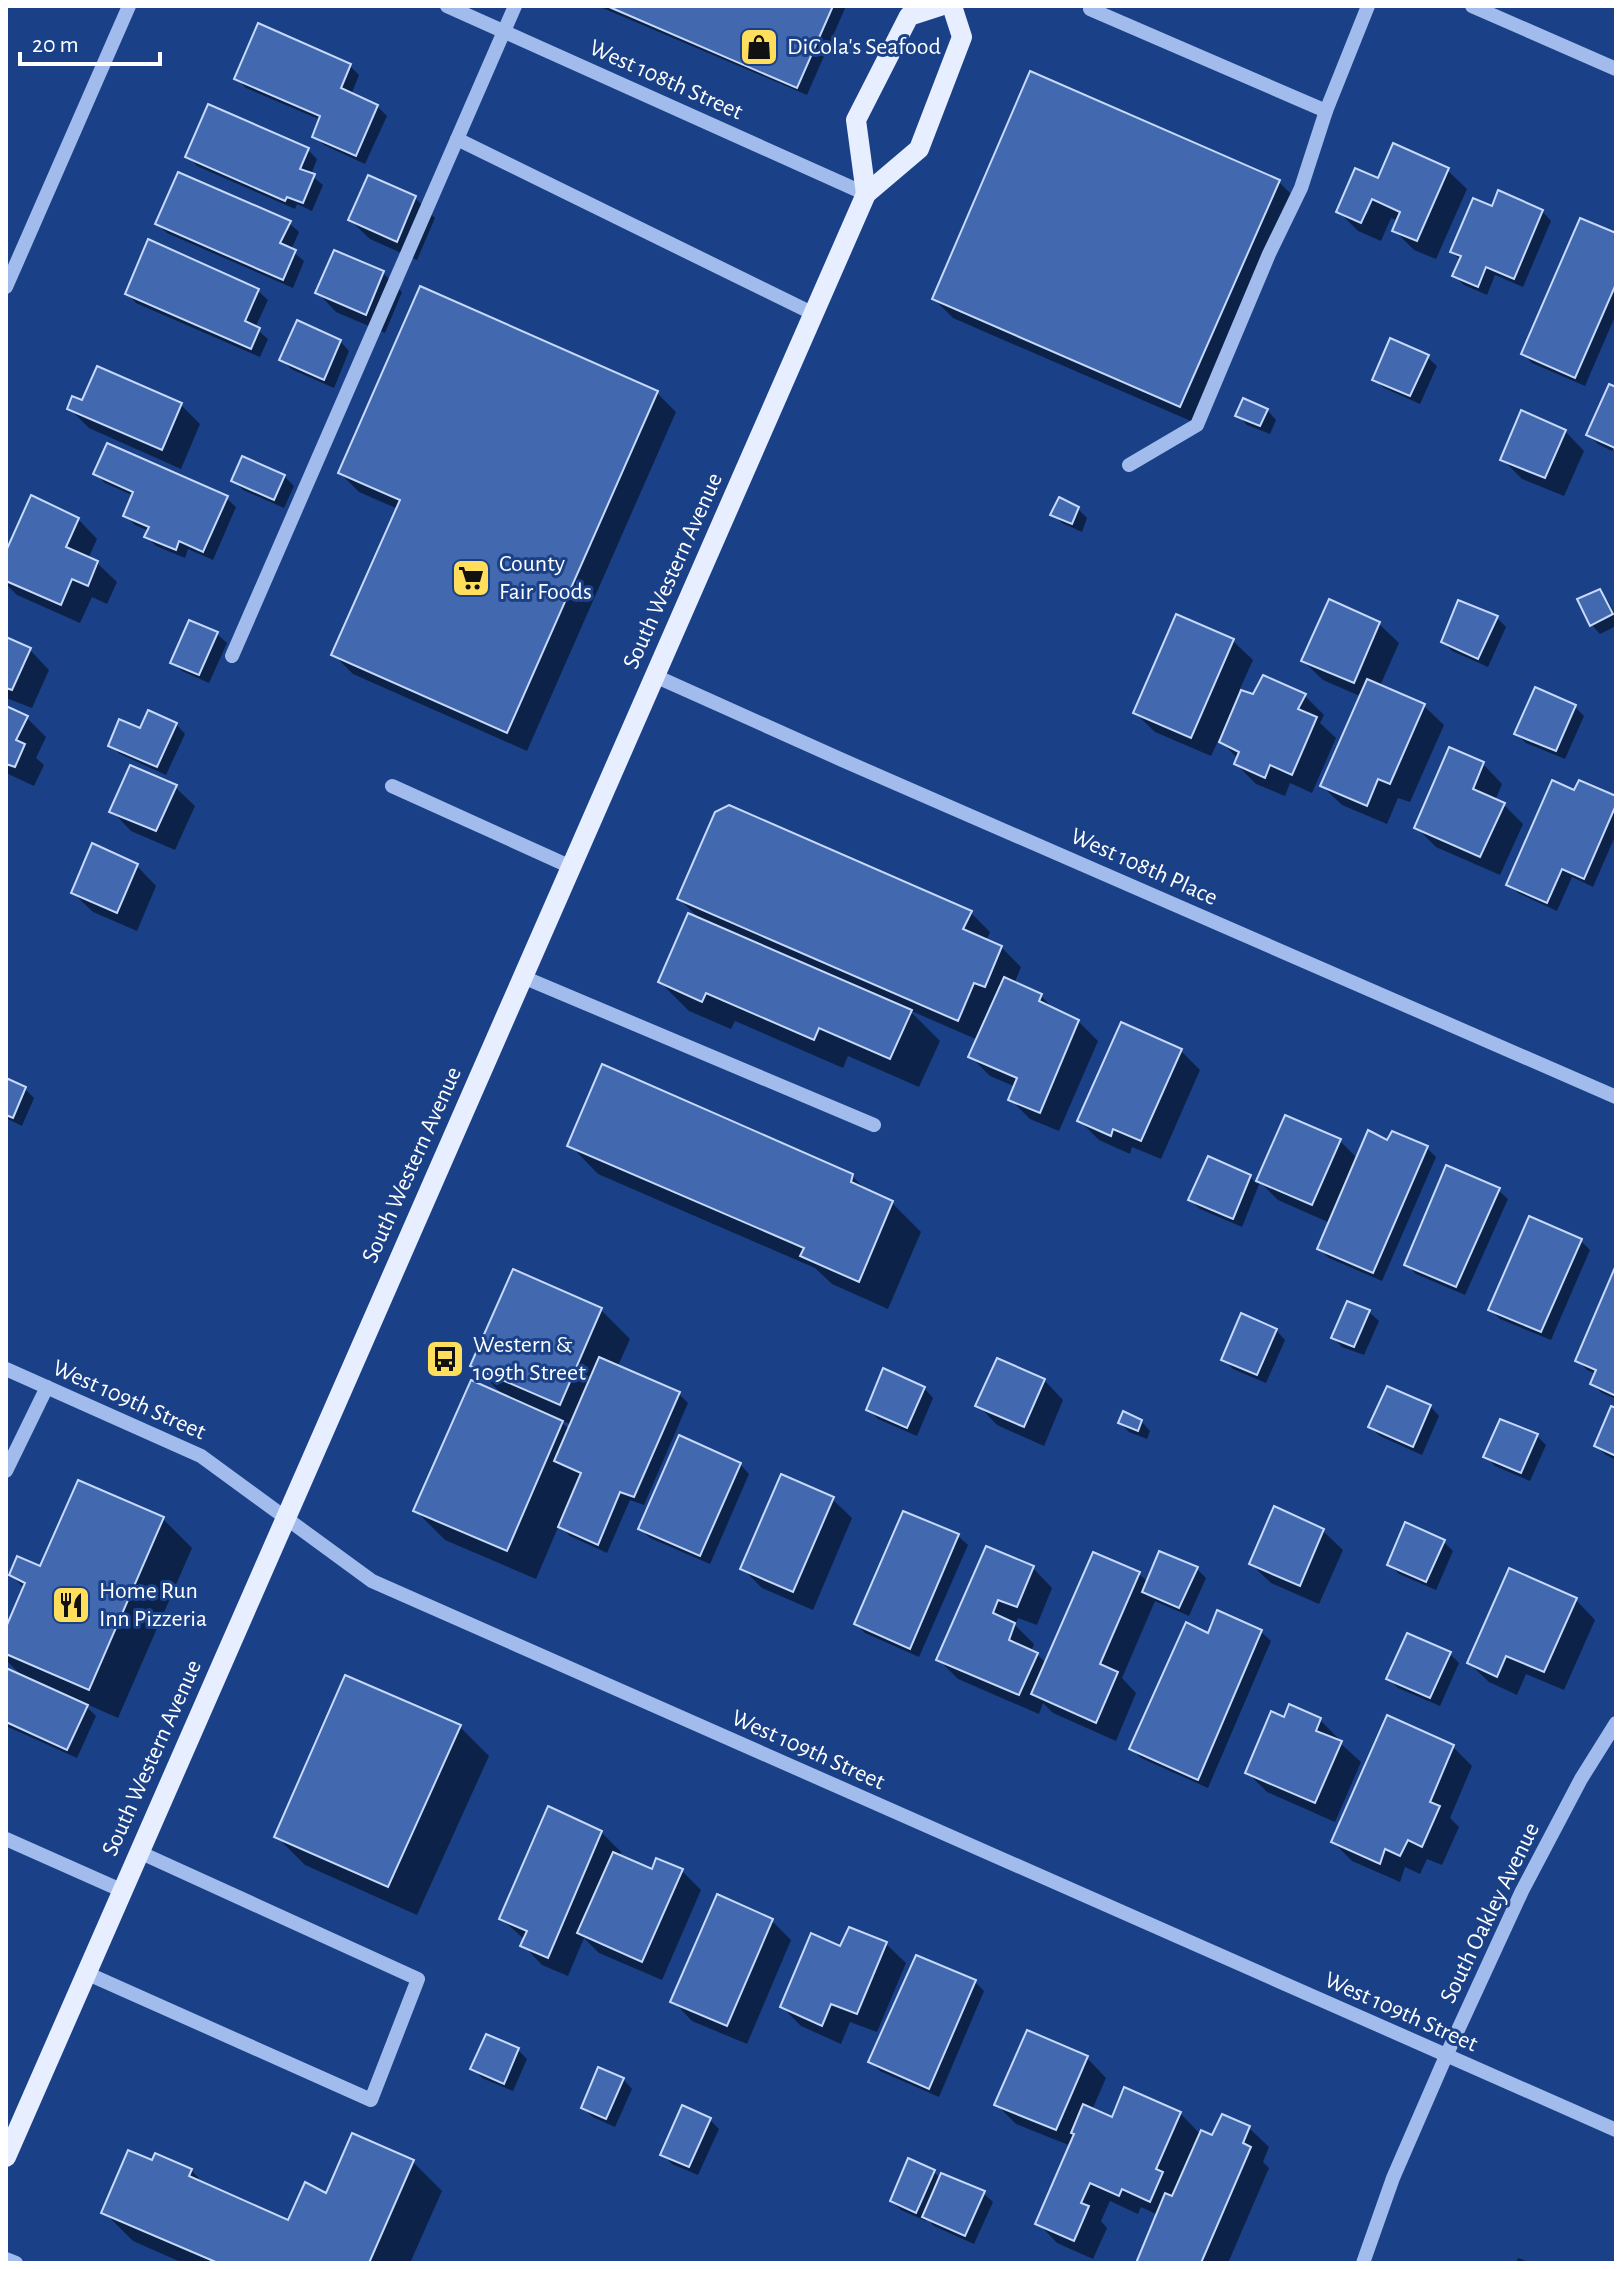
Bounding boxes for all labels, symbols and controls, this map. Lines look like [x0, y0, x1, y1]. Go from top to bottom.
scale bar [20, 16, 160, 66]
shop icon: DiCola's Seafood [738, 26, 780, 68]
text: 20 m [32, 33, 79, 57]
place label: DiCola's Seafood [787, 35, 941, 59]
street label: West 108th Street [586, 36, 746, 125]
street label: South Western Avenue [619, 469, 727, 673]
place label: County Fair Foods [499, 552, 592, 604]
supermarket icon: County Fair Foods [450, 557, 492, 599]
street label: West 108th Place [1067, 824, 1221, 910]
street label: South Western Avenue [358, 1063, 466, 1267]
place label: Western & 109th Street [473, 1333, 586, 1385]
bus stop icon: Western & 109th Street [424, 1338, 466, 1380]
street label: West 109th Street [49, 1356, 209, 1445]
place label: Home Run Inn Pizzeria [99, 1579, 207, 1631]
restaurant icon: Home Run Inn Pizzeria [50, 1584, 92, 1626]
street label: South Western Avenue [98, 1656, 206, 1860]
street label: West 109th Street [728, 1706, 888, 1795]
street label: South Oakley Avenue [1436, 1819, 1544, 2007]
street label: West 109th Street [1321, 1968, 1481, 2057]

